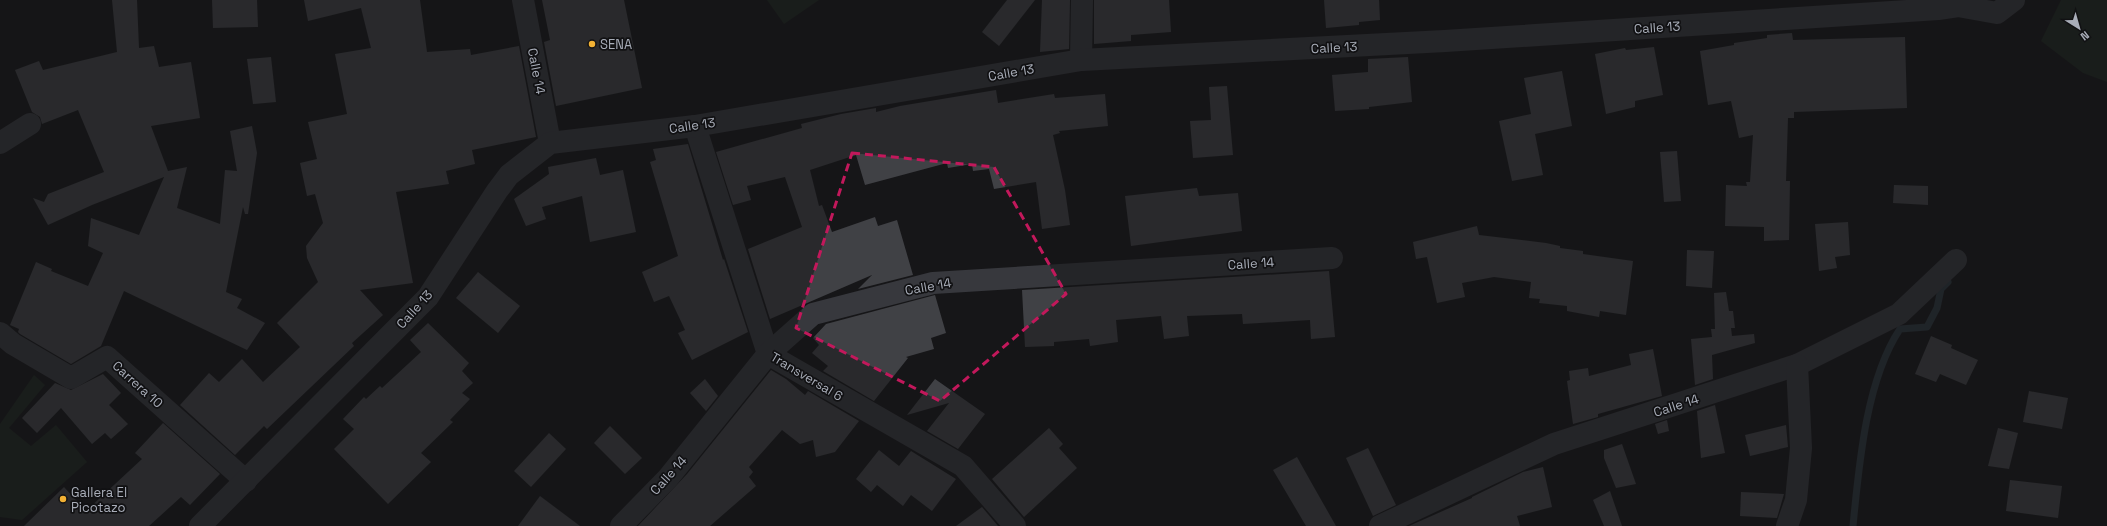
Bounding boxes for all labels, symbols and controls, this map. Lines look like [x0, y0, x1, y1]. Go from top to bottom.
north arrow [2059, 8, 2099, 48]
street label: Calle 13 [1633, 17, 1681, 38]
text: N [2078, 28, 2092, 44]
place label: SENA [600, 36, 632, 53]
street label: Calle 13 [1310, 38, 1358, 57]
marker: SENA [587, 39, 597, 49]
street label: Calle 14 [524, 47, 549, 96]
street label: Calle 13 [987, 60, 1036, 85]
street label: Calle 13 [668, 114, 716, 137]
street label: Calle 14 [1227, 253, 1275, 274]
street label: Calle 14 [904, 274, 953, 299]
street label: Calle 13 [392, 286, 436, 332]
street label: Transversal 6 [767, 348, 846, 405]
street label: Carrera 10 [109, 357, 167, 412]
street label: Calle 14 [1651, 390, 1701, 421]
street label: Calle 14 [646, 452, 690, 498]
place label: Gallera El Picotazo [71, 484, 127, 516]
marker: Gallera El Picotazo [58, 494, 68, 504]

